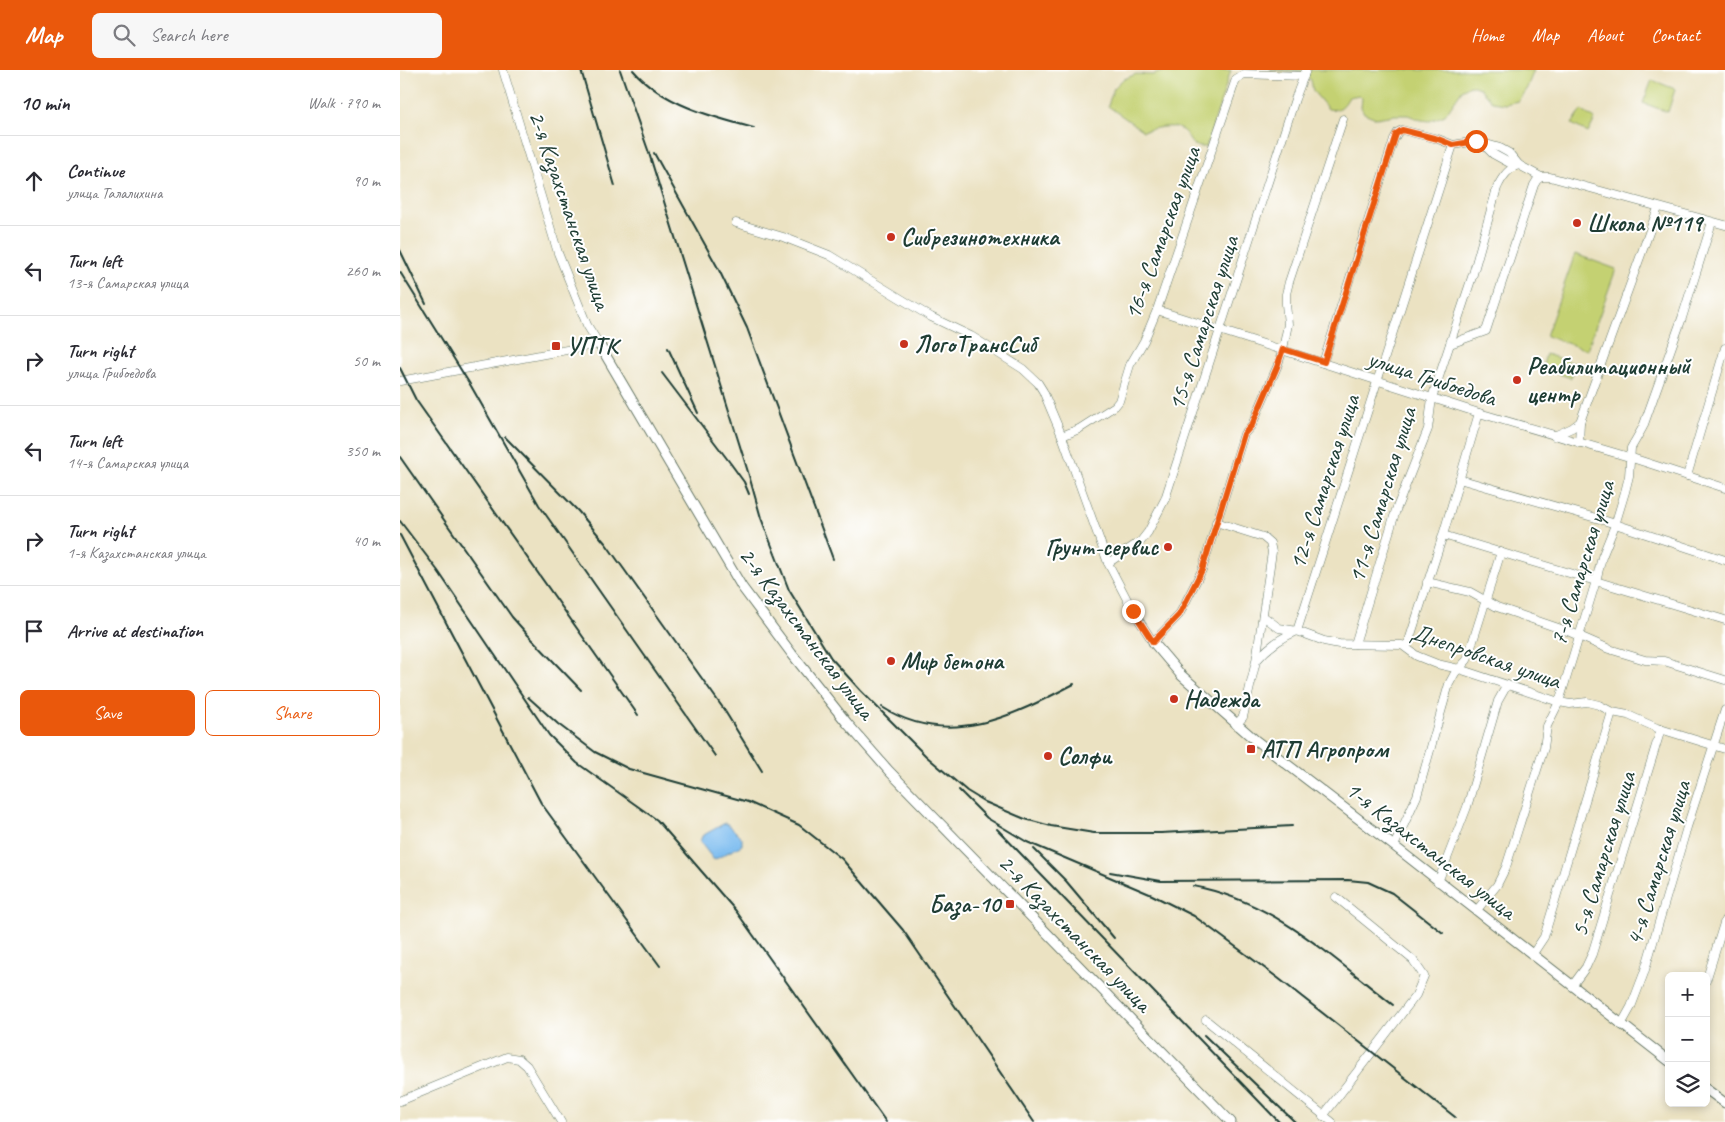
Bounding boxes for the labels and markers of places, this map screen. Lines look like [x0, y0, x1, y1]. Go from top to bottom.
place label: Школа №119 [1587, 208, 1704, 238]
marker: Школа №119 [1571, 217, 1583, 229]
place label: Сибрезинотехника [901, 222, 1061, 252]
marker: Сибрезинотехника [885, 231, 897, 243]
place label: ЛогоТрансСиб [914, 329, 1041, 359]
place label: УПТК [566, 331, 622, 361]
marker: ЛогоТрансСиб [898, 338, 910, 350]
marker: УПТК [550, 340, 562, 352]
place label: Реабилитационный центр [1527, 351, 1692, 409]
marker: Реабилитационный центр [1511, 374, 1523, 386]
place label: Грунт-сервис [1045, 532, 1159, 562]
marker: Грунт-сервис [1162, 541, 1174, 553]
place label: Мир бетона [901, 646, 1005, 676]
marker: Мир бетона [885, 655, 897, 667]
place label: Надежда [1184, 684, 1262, 714]
marker: Надежда [1168, 693, 1180, 705]
place label: АТП Агропром [1261, 734, 1390, 764]
place label: Солфи [1058, 741, 1113, 771]
marker: АТП Агропром [1245, 743, 1257, 755]
marker: Солфи [1042, 750, 1054, 762]
place label: База-10 [929, 889, 1002, 920]
marker: База-10 [1004, 898, 1016, 910]

